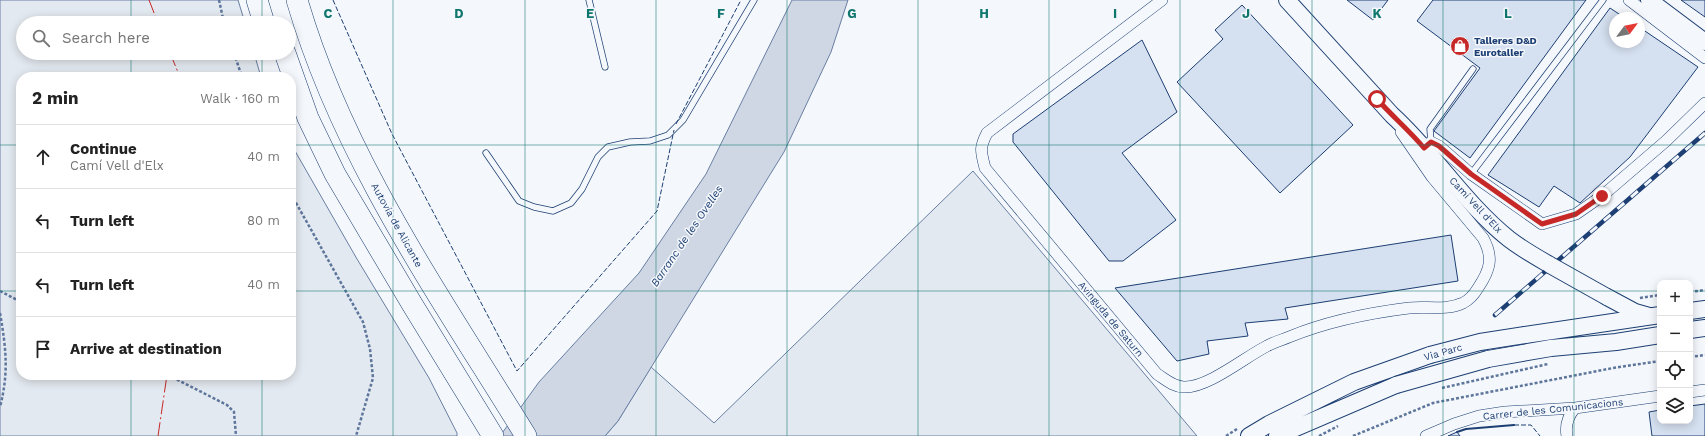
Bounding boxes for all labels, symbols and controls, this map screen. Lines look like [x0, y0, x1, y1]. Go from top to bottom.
text: C [324, 6, 333, 21]
text: D [454, 6, 464, 21]
text: E [586, 6, 594, 21]
text: F [717, 6, 725, 21]
text: G [847, 6, 857, 21]
text: H [979, 6, 989, 21]
text: I [1113, 6, 1117, 21]
text: J [1242, 6, 1250, 21]
text: K [1372, 6, 1382, 21]
text: L [1504, 6, 1512, 21]
north arrow [1609, 12, 1645, 48]
search box [16, 16, 296, 60]
icon: search [30, 27, 52, 49]
text: Search here [62, 29, 150, 47]
shop icon: Talleres D&D Eurotaller [1449, 35, 1471, 57]
place label: Talleres D&D Eurotaller [1474, 35, 1537, 58]
text: 2 min [32, 88, 78, 108]
route start [1368, 90, 1386, 108]
text: Walk · 160 m [200, 91, 280, 106]
text: Continue [70, 140, 137, 158]
icon: ahead [32, 146, 54, 168]
text: 40 m [247, 149, 280, 164]
text: Camí Vell d'Elx [70, 158, 164, 173]
street label: Camí Vell d'Elx [1447, 175, 1505, 235]
street label: Autovía de Alicante [369, 181, 425, 269]
water label: Barranc de les Ovelles [648, 183, 726, 289]
route end [1593, 187, 1611, 205]
icon: left [32, 210, 54, 232]
text: Turn left [70, 212, 134, 230]
text: 80 m [247, 213, 280, 228]
icon: left [32, 274, 54, 296]
text: Turn left [70, 276, 134, 294]
text: 40 m [247, 277, 280, 292]
street label: Avinguda de Saturn [1076, 279, 1146, 359]
map controls [1657, 280, 1693, 424]
button: + [1657, 280, 1693, 316]
button: − [1657, 316, 1693, 352]
icon: arrive [32, 338, 54, 360]
text: Arrive at destination [70, 340, 222, 358]
street label: Via Parc [1423, 341, 1464, 363]
button: locate [1657, 352, 1693, 388]
button: layers [1657, 388, 1693, 424]
street label: Carrer de les Comunicacions [1482, 396, 1624, 422]

